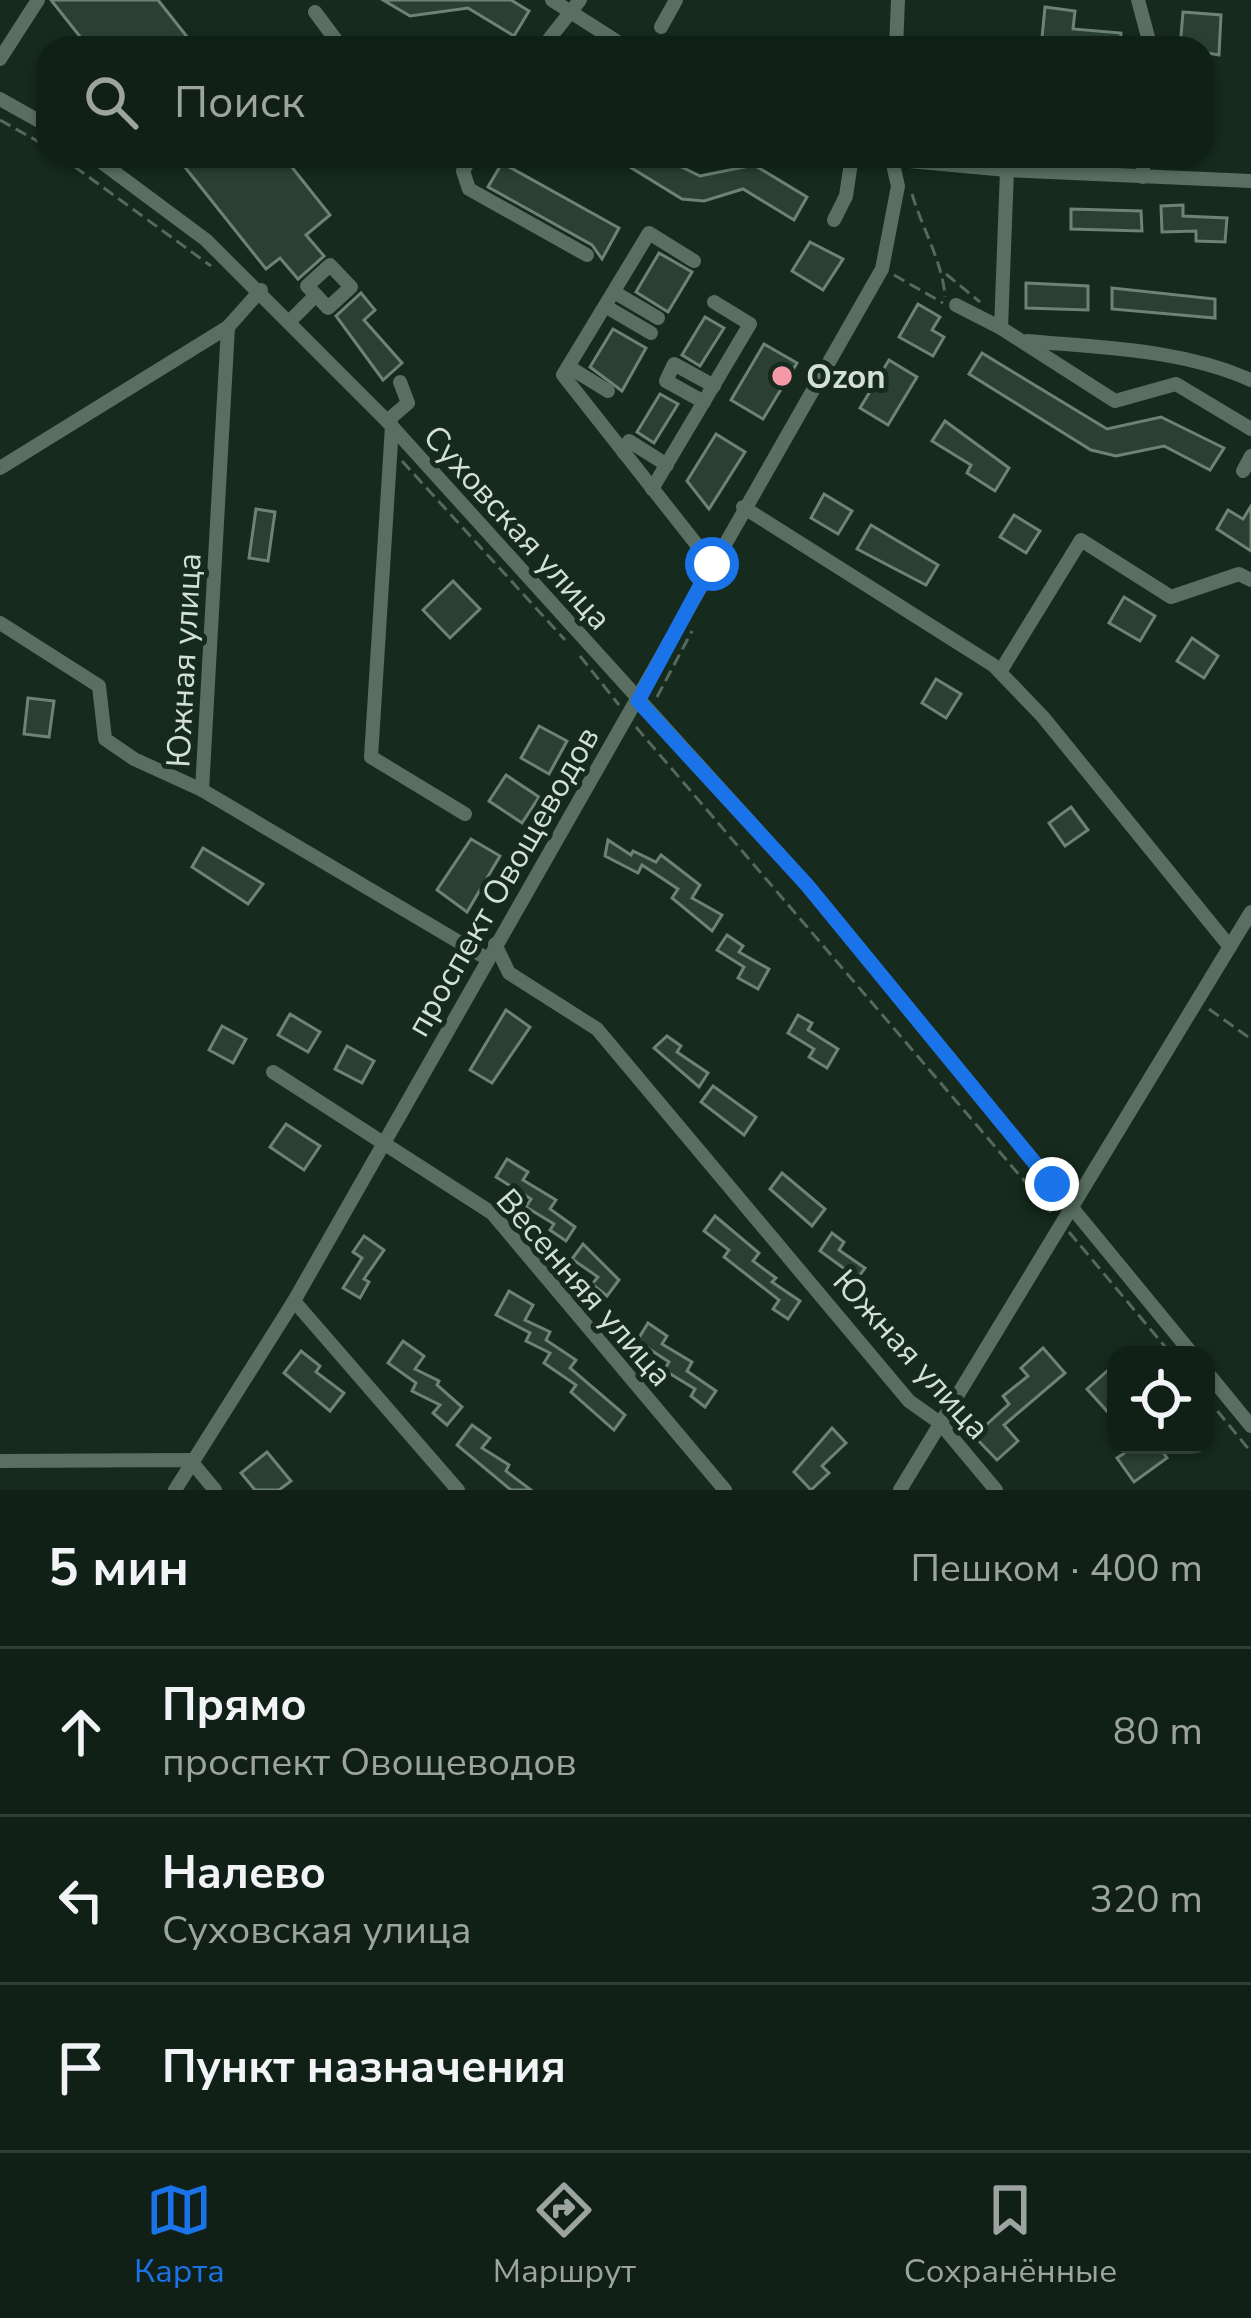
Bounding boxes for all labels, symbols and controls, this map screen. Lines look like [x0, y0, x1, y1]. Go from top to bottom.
search box [36, 36, 1215, 168]
icon: search [78, 69, 144, 135]
text: Поиск [174, 72, 305, 133]
place label: Ozon [806, 355, 886, 400]
marker: Ozon [769, 363, 795, 389]
street label: Суховская улица [413, 416, 621, 640]
route start [685, 537, 739, 591]
street label: Южная улица [156, 552, 213, 769]
street label: проспект Овощеводов [396, 719, 611, 1045]
route end [1025, 1157, 1079, 1211]
street label: Весенняя улица [485, 1179, 682, 1397]
street label: Южная улица [822, 1260, 999, 1450]
map controls [1107, 1346, 1215, 1454]
button: locate [1107, 1346, 1215, 1454]
text: 5 мин [48, 1533, 189, 1603]
text: Пешком · 400 m [910, 1542, 1203, 1595]
text: Прямо [162, 1675, 307, 1736]
icon: ahead [48, 1699, 114, 1765]
text: 80 m [1113, 1705, 1203, 1758]
text: проспект Овощеводов [162, 1736, 577, 1789]
text: Налево [162, 1843, 326, 1904]
icon: left [48, 1867, 114, 1933]
text: 320 m [1089, 1873, 1203, 1926]
text: Суховская улица [162, 1904, 471, 1957]
icon: arrive [48, 2035, 114, 2101]
text: Пункт назначения [162, 2037, 566, 2098]
tab: Карта [134, 2177, 225, 2294]
tab: Маршрут [493, 2177, 636, 2294]
tab: Сохранённые [904, 2177, 1117, 2294]

